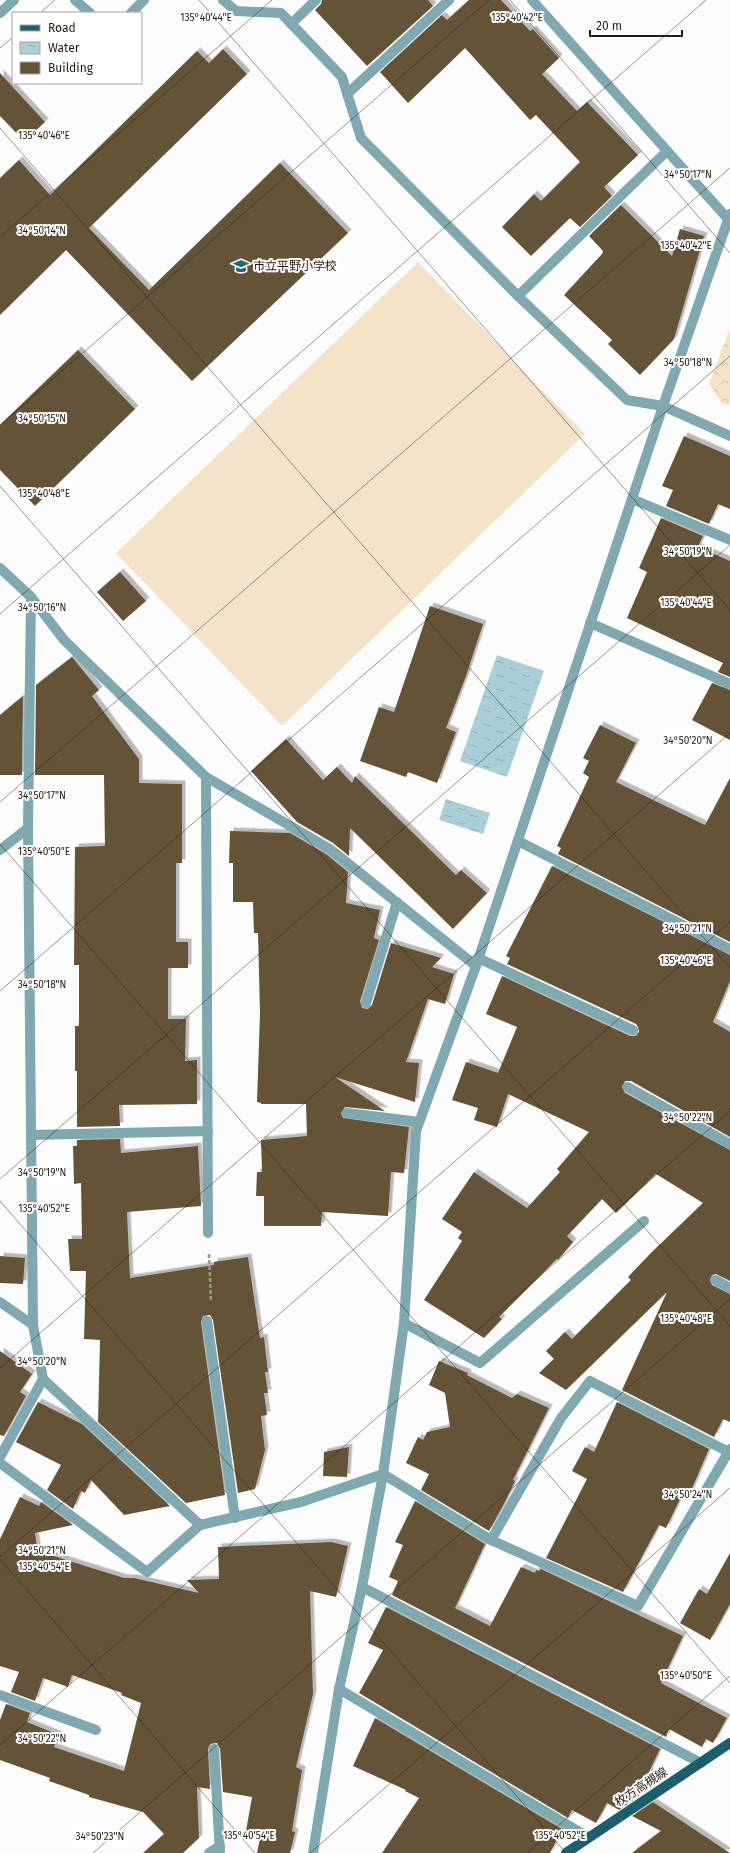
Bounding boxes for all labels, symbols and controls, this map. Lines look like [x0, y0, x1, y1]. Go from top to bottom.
legend [12, 12, 142, 84]
text: 135°40'44"E [180, 12, 232, 24]
text: 135°40'42"E [491, 12, 543, 24]
scale bar [590, 12, 682, 38]
text: 20 m [596, 19, 622, 33]
text: Road [48, 21, 76, 35]
text: Water [48, 41, 80, 55]
text: Building [48, 61, 94, 75]
text: 135°40'46"E [18, 130, 70, 142]
text: 34°50'17"N [664, 169, 712, 181]
text: 34°50'14"N [18, 225, 66, 237]
text: 135°40'42"E [660, 240, 712, 252]
school or university icon: 市立平野小学校 [232, 257, 250, 275]
place label: 市立平野小学校 [253, 259, 337, 273]
text: 34°50'18"N [664, 357, 712, 369]
text: 34°50'15"N [18, 413, 66, 425]
text: 135°40'48"E [18, 488, 70, 500]
text: 34°50'19"N [664, 546, 712, 558]
text: 135°40'44"E [660, 597, 712, 609]
text: 34°50'16"N [18, 602, 66, 614]
text: 34°50'20"N [663, 735, 713, 747]
text: 34°50'17"N [18, 790, 66, 802]
text: 135°40'50"E [18, 846, 70, 858]
text: 34°50'21"N [664, 923, 712, 935]
text: 135°40'46"E [660, 955, 712, 967]
text: 34°50'18"N [18, 979, 66, 991]
text: 34°50'22"N [664, 1112, 712, 1124]
text: 34°50'19"N [18, 1167, 66, 1179]
text: 135°40'52"E [18, 1203, 70, 1215]
text: 135°40'48"E [660, 1313, 712, 1325]
text: 34°50'20"N [17, 1356, 67, 1368]
text: 34°50'24"N [664, 1489, 712, 1501]
text: 34°50'21"N [18, 1545, 66, 1557]
text: 135°40'54"E [18, 1561, 70, 1573]
text: 135°40'50"E [660, 1670, 712, 1682]
text: 34°50'22"N [18, 1733, 66, 1745]
street label: 枚方高槻線 [612, 1765, 670, 1809]
text: 135°40'54"E [223, 1830, 275, 1842]
text: 135°40'52"E [534, 1830, 586, 1842]
text: 34°50'23"N [76, 1831, 124, 1843]

